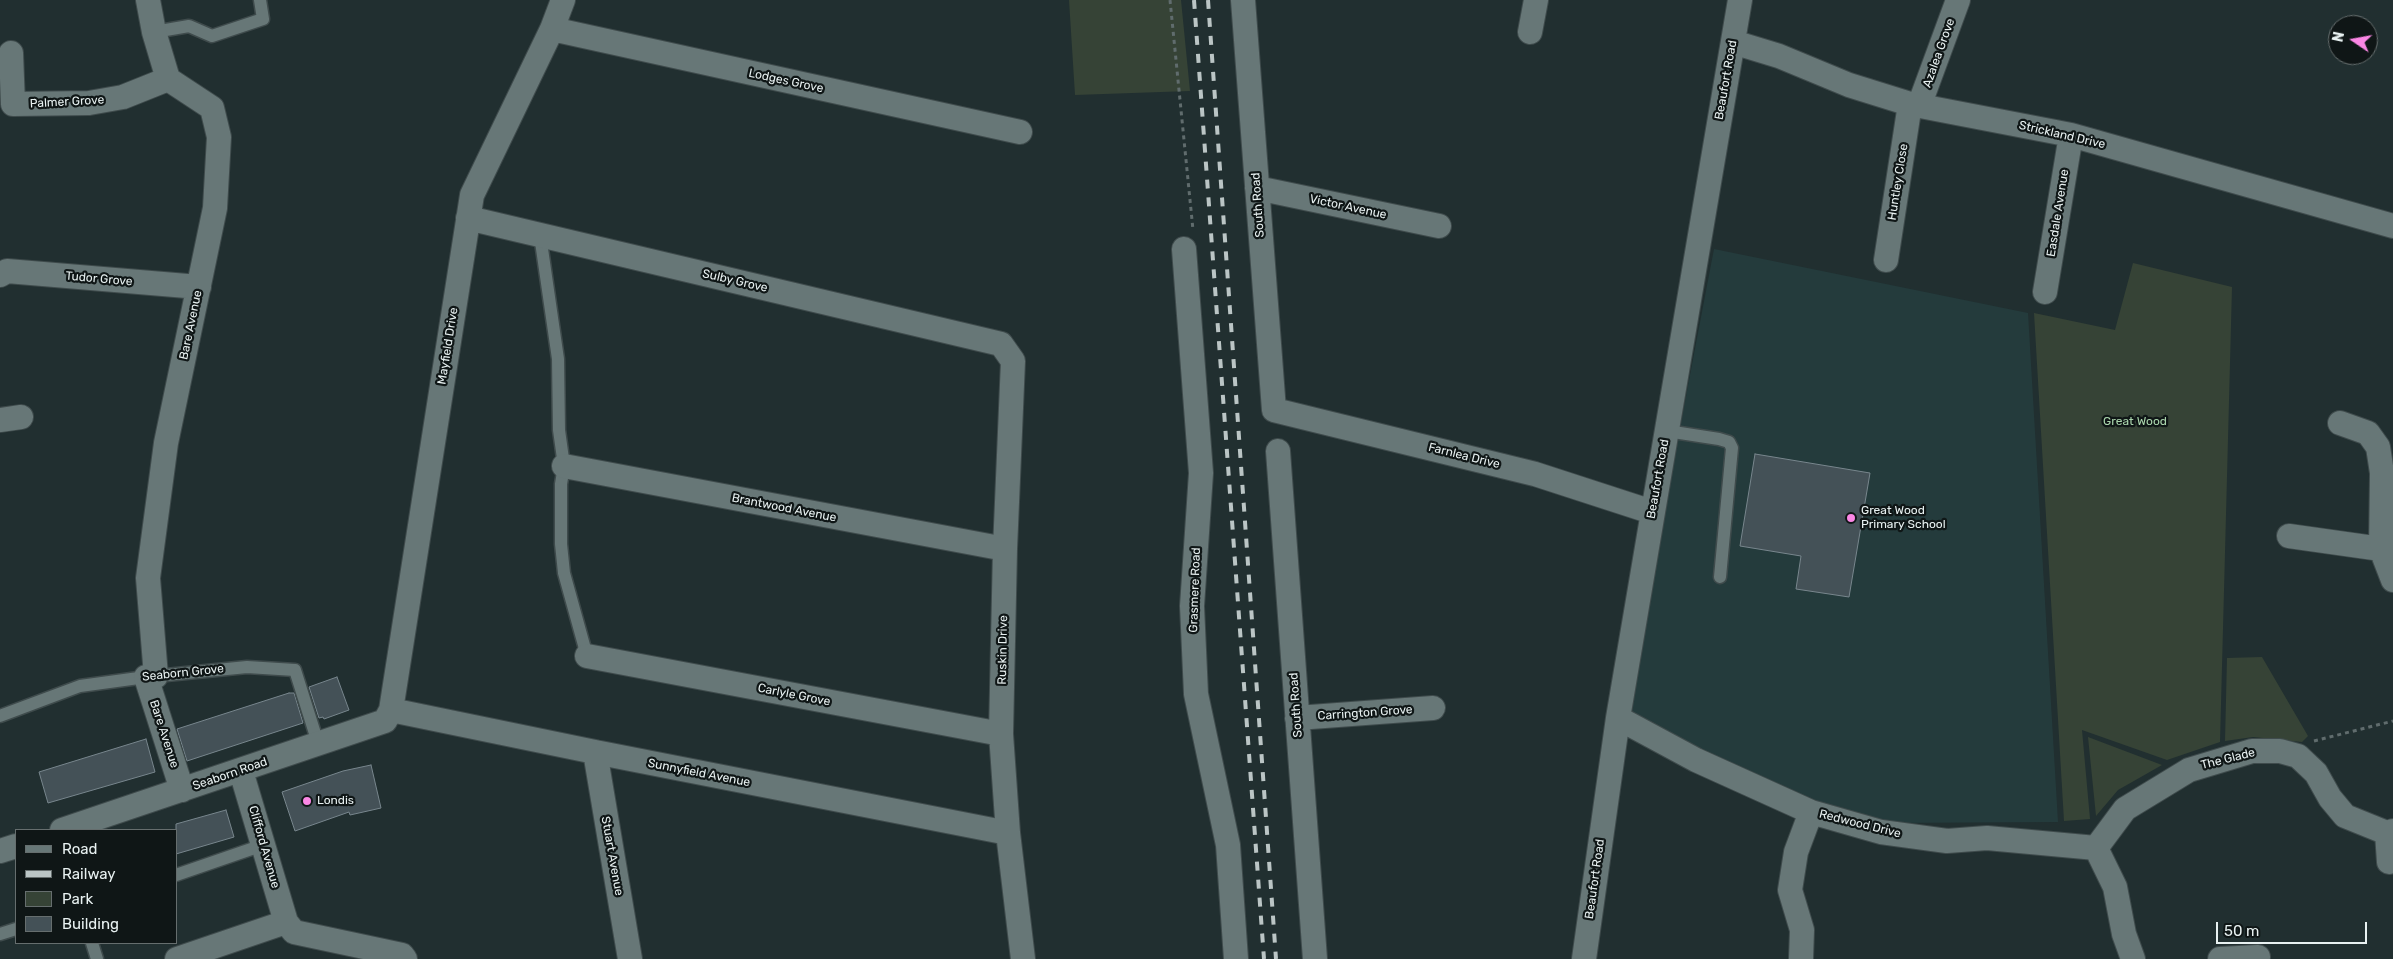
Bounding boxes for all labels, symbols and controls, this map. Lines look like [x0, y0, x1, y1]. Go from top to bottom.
north arrow [2328, 15, 2378, 65]
street label: Azalea Grove [1920, 17, 1958, 89]
text: N [2329, 30, 2348, 44]
street label: Beaufort Road [1712, 39, 1740, 121]
street label: Lodges Grove [747, 66, 825, 96]
street label: Palmer Grove [29, 93, 105, 111]
street label: Strickland Drive [2017, 118, 2107, 152]
street label: Huntley Close [1885, 143, 1911, 221]
street label: Easdale Avenue [2044, 168, 2072, 258]
street label: South Road [1249, 172, 1267, 238]
street label: Victor Avenue [1308, 192, 1388, 222]
street label: Sulby Grove [701, 267, 769, 295]
street label: Tudor Grove [65, 269, 133, 289]
street label: Bare Avenue [177, 289, 205, 361]
street label: Mayfield Drive [435, 306, 461, 386]
park label: Great Wood [2103, 415, 2167, 429]
street label: Beaufort Road [1644, 438, 1672, 520]
street label: Farnlea Drive [1427, 440, 1501, 472]
street label: Brantwood Avenue [730, 491, 838, 525]
place label: Great Wood Primary School [1861, 504, 1946, 532]
marker: Great Wood Primary School [1845, 512, 1857, 524]
street label: Grasmere Road [1186, 547, 1204, 633]
street label: Ruskin Drive [995, 615, 1011, 685]
street label: Seaborn Grove [141, 662, 225, 684]
street label: South Road [1287, 672, 1305, 738]
street label: Carlyle Grove [756, 681, 832, 709]
street label: Bare Avenue [146, 698, 182, 770]
street label: Carrington Grove [1317, 702, 1413, 724]
street label: The Glade [2199, 745, 2257, 773]
street label: Seaborn Road [191, 754, 269, 794]
street label: Sunnyfield Avenue [647, 756, 751, 790]
place label: Londis [317, 794, 354, 808]
marker: Londis [301, 795, 313, 807]
street label: Clifford Avenue [245, 804, 283, 890]
street label: Redwood Drive [1818, 807, 1902, 841]
street label: Stuart Avenue [598, 815, 626, 897]
legend [15, 829, 178, 944]
street label: Beaufort Road [1582, 838, 1608, 920]
text: Road [62, 840, 98, 858]
text: Railway [62, 865, 116, 883]
text: Park [62, 890, 93, 908]
scale bar [2218, 912, 2369, 944]
text: Building [62, 915, 119, 933]
text: 50 m [2224, 922, 2259, 940]

